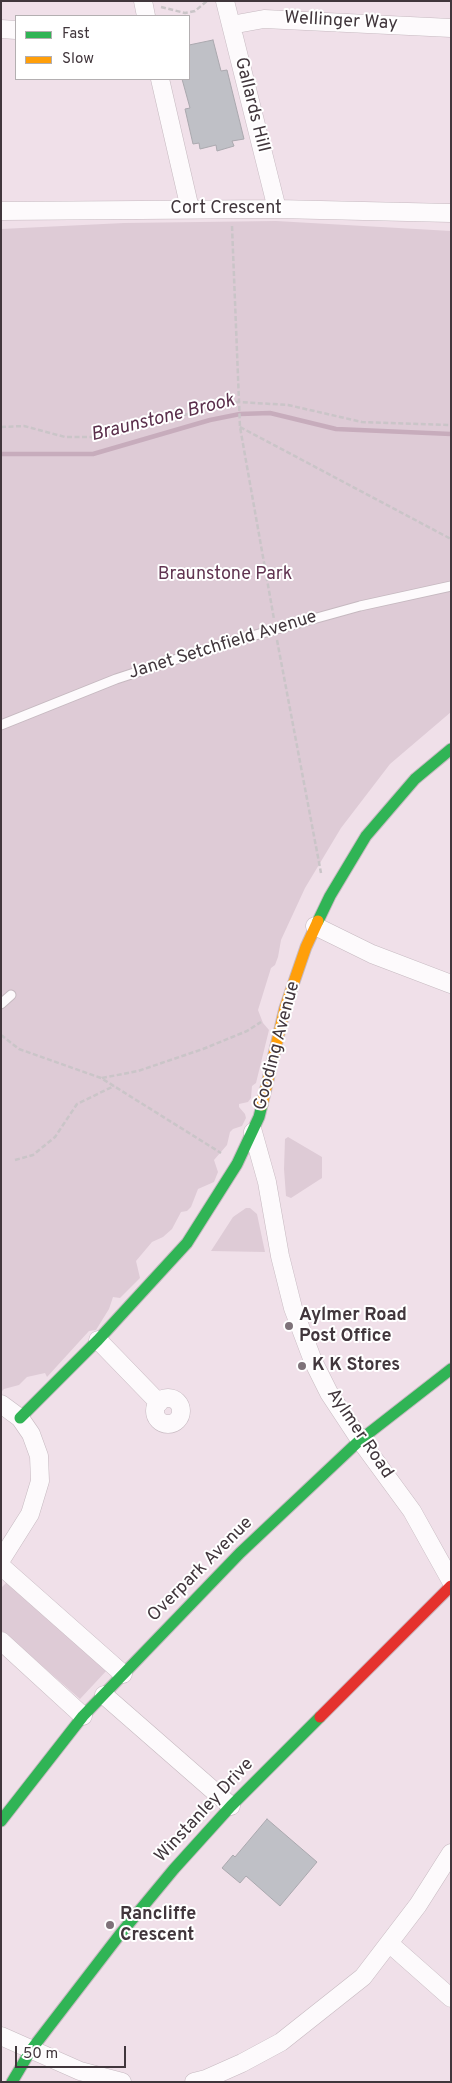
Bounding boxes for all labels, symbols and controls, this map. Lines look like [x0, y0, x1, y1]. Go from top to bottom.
street label: Wellinger Way [284, 8, 398, 36]
legend [15, 15, 190, 80]
text: Fast [62, 25, 90, 44]
text: Slow [62, 50, 94, 69]
street label: Gallards Hill [229, 55, 273, 155]
street label: Cort Crescent [170, 198, 282, 220]
water label: Braunstone Brook [89, 390, 237, 448]
park label: Braunstone Park [158, 564, 292, 586]
street label: Janet Setchfield Avenue [126, 607, 320, 685]
street label: Gooding Avenue [250, 979, 306, 1113]
place label: Aylmer Road Post Office [299, 1305, 407, 1348]
marker: Aylmer Road Post Office [283, 1320, 295, 1332]
place label: K K Stores [312, 1355, 400, 1377]
marker: K K Stores [296, 1360, 308, 1372]
street label: Aylmer Road [321, 1385, 397, 1483]
street label: Overpark Avenue [144, 1513, 258, 1627]
street label: Winstanley Drive [151, 1754, 259, 1868]
place label: Rancliffe Crescent [120, 1904, 196, 1946]
marker: Rancliffe Crescent [104, 1919, 116, 1931]
scale bar [18, 2036, 129, 2068]
text: 50 m [23, 2045, 58, 2064]

